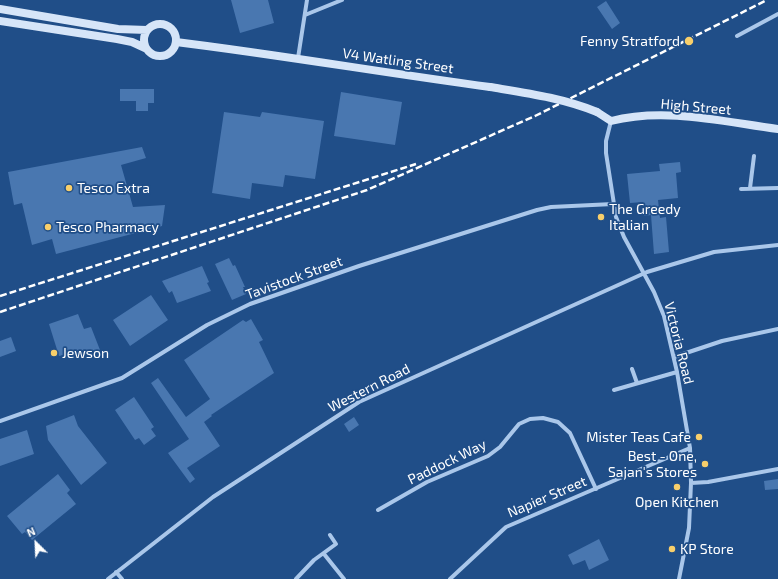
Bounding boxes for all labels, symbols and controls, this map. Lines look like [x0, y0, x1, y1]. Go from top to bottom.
place label: Fenny Stratford [580, 33, 680, 49]
marker: Fenny Stratford [683, 35, 695, 47]
street label: V4 Watling Street [341, 45, 455, 77]
street label: High Street [660, 96, 732, 118]
place label: Tesco Extra [77, 180, 150, 196]
marker: Tesco Extra [64, 183, 74, 193]
place label: The Greedy Italian [609, 201, 681, 234]
marker: The Greedy Italian [596, 212, 606, 222]
place label: Tesco Pharmacy [56, 219, 159, 235]
marker: Tesco Pharmacy [43, 222, 53, 232]
street label: Tavistock Street [243, 253, 345, 303]
street label: Victoria Road [661, 300, 697, 386]
place label: Jewson [62, 345, 109, 361]
marker: Jewson [49, 348, 59, 358]
street label: Western Road [325, 360, 413, 416]
place label: Mister Teas Cafe [586, 429, 691, 445]
marker: Mister Teas Cafe [694, 432, 704, 442]
street label: Paddock Way [405, 436, 489, 488]
place label: Best - One, Sajan's Stores [608, 448, 697, 480]
marker: Best - One, Sajan's Stores [700, 459, 710, 469]
street label: Napier Street [505, 473, 589, 521]
marker: Open Kitchen [672, 482, 682, 492]
place label: Open Kitchen [635, 494, 719, 510]
north arrow [16, 523, 56, 563]
text: N [25, 524, 37, 539]
place label: KP Store [680, 541, 734, 557]
marker: KP Store [667, 544, 677, 554]

